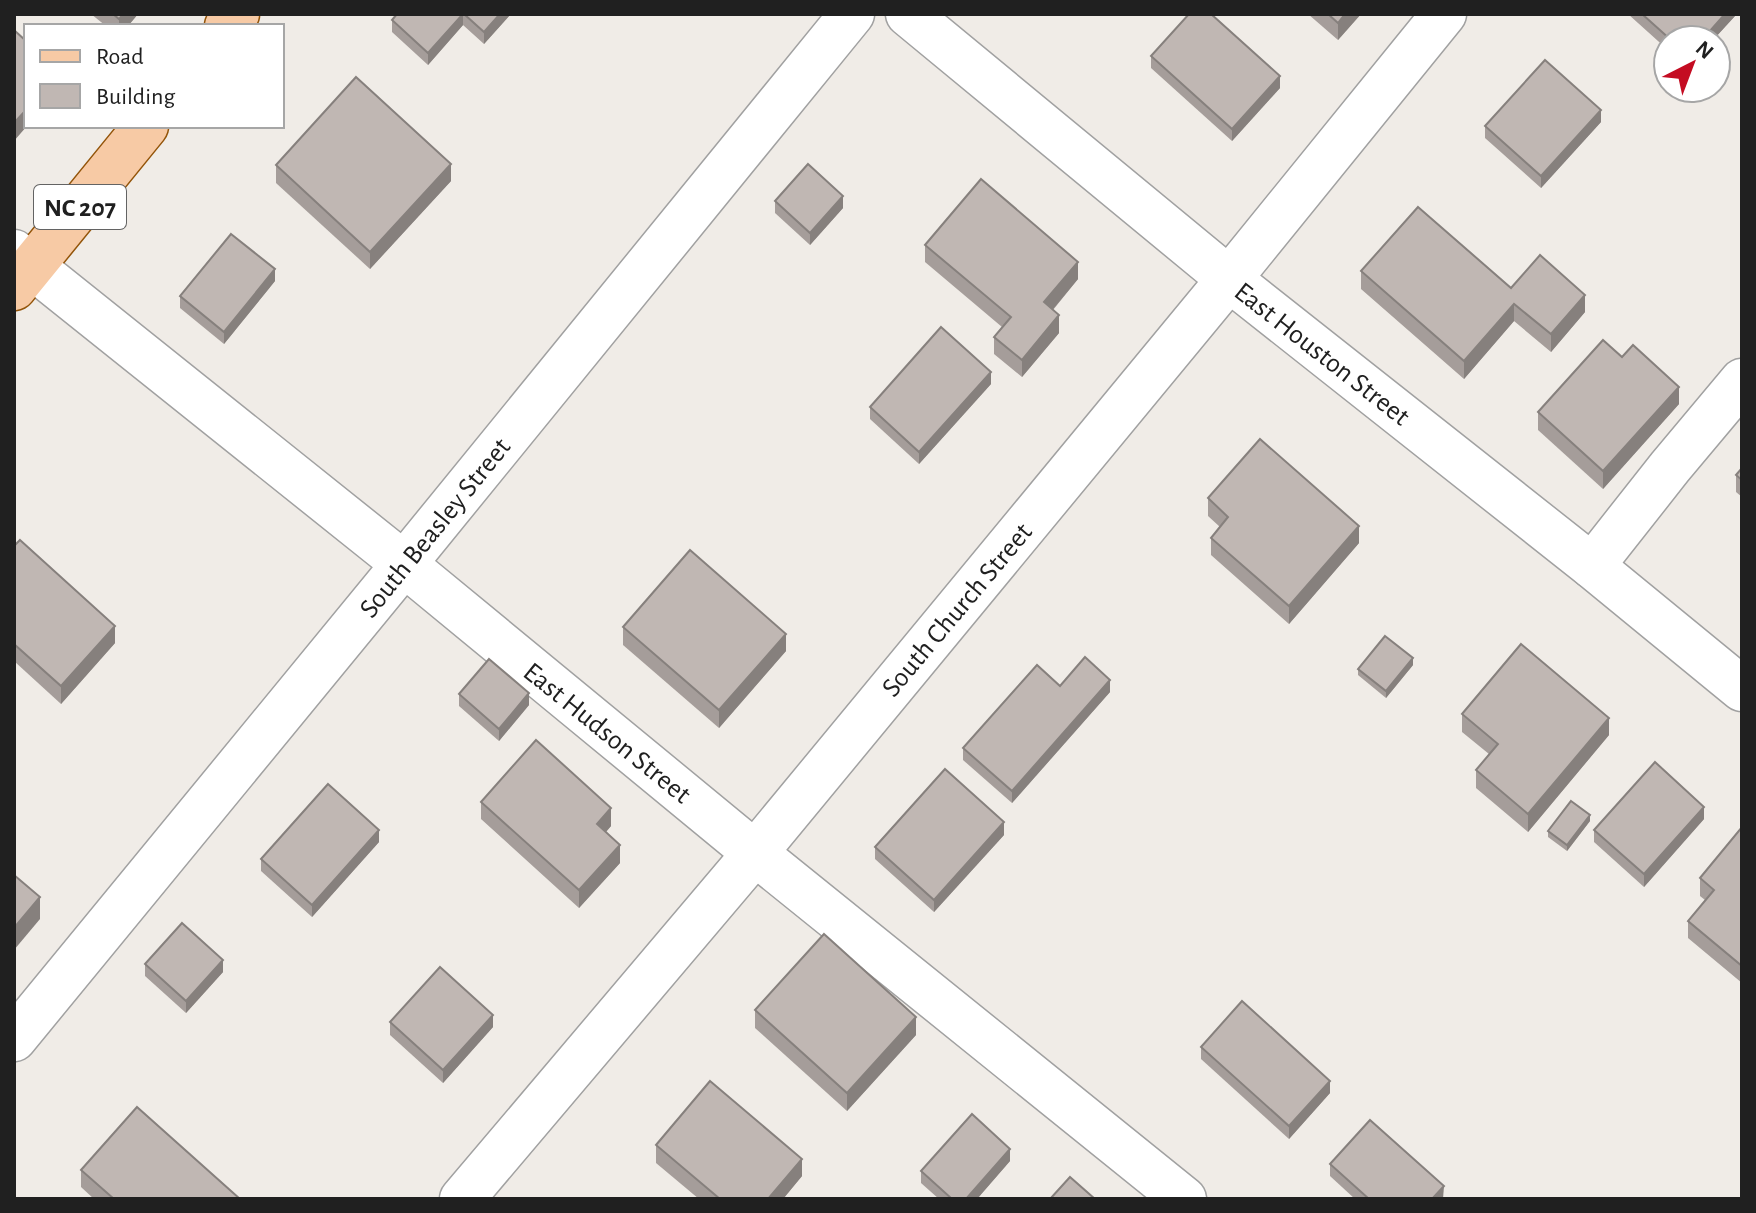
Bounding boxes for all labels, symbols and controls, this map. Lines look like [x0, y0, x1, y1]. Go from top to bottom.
legend [24, 24, 284, 128]
north arrow [1652, 24, 1732, 104]
text: N [1692, 37, 1718, 63]
text: Road [96, 45, 144, 69]
text: Building [96, 85, 175, 109]
road number: NC 207 [34, 185, 126, 229]
street label: East Houston Street [1229, 278, 1415, 431]
street label: South Beasley Street [355, 433, 516, 623]
street label: South Church Street [877, 518, 1038, 702]
street label: East Hudson Street [518, 658, 696, 809]

